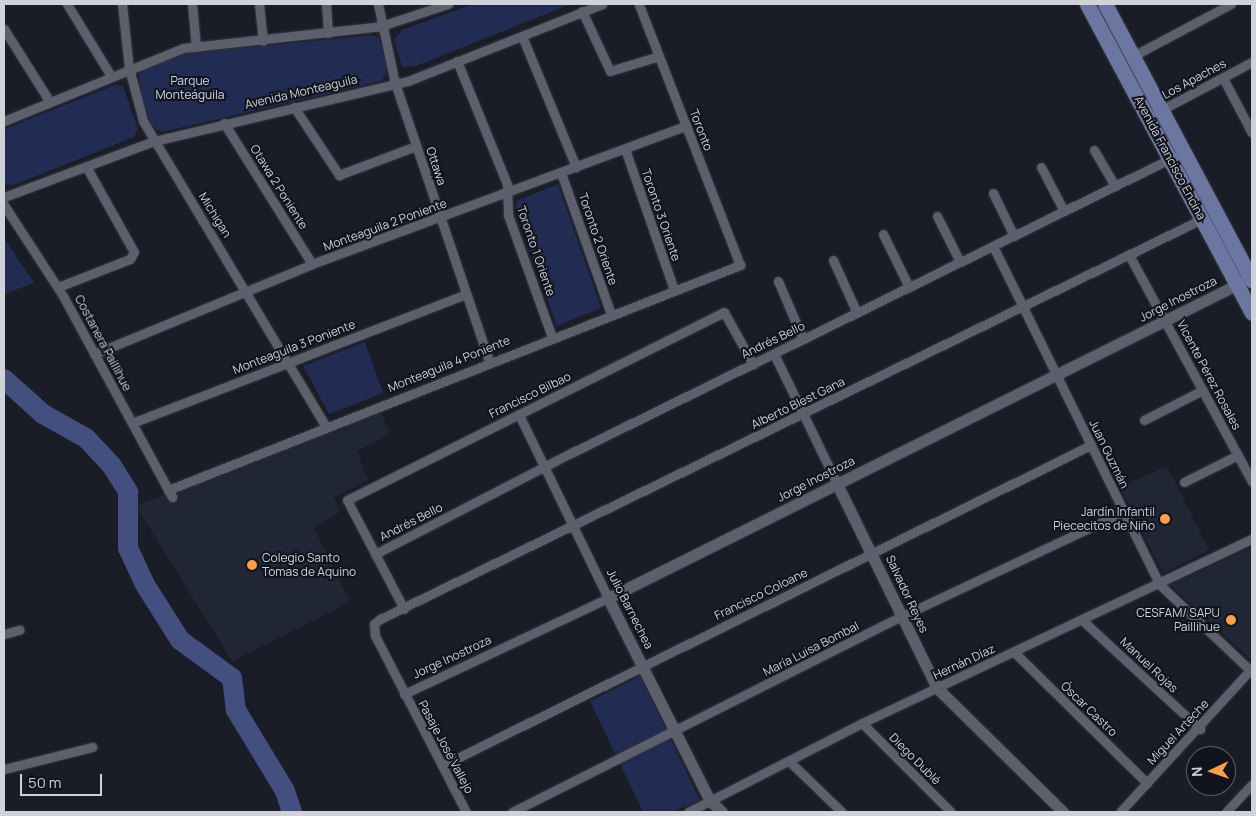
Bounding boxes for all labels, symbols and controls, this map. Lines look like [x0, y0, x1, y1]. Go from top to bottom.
street label: Los Apaches [1160, 56, 1228, 102]
street label: Avenida Monteaguila [243, 72, 359, 112]
park label: Parque Monteáguila [156, 74, 224, 102]
street label: Avenida Francisco Encina [1131, 94, 1209, 222]
street label: Toronto [687, 107, 715, 153]
street label: Otawa 2 Poniente [247, 142, 311, 232]
street label: Ottawa [423, 145, 449, 187]
street label: Toronto 3 Oriente [639, 167, 683, 263]
street label: Michigan [196, 190, 234, 240]
street label: Toronto 2 Oriente [576, 191, 620, 287]
street label: Monteaguila 2 Poniente [321, 196, 449, 254]
street label: Toronto 1 Oriente [514, 204, 558, 298]
street label: Jorge Inostroza [1137, 273, 1219, 325]
street label: Costanera Paillihue [72, 292, 134, 394]
street label: Monteaguila 3 Poniente [231, 317, 357, 377]
street label: Andrés Bello [739, 318, 807, 362]
street label: Vicente Pérez Rosales [1174, 318, 1244, 432]
street label: Monteaguila 4 Poniente [386, 333, 512, 395]
street label: Francisco Bilbao [487, 369, 573, 421]
street label: Alberto Blest Gana [749, 374, 847, 432]
street label: Juan Guzmán [1086, 417, 1132, 491]
street label: Jorge Inostroza [775, 453, 857, 505]
street label: Andrés Bello [377, 500, 445, 544]
place label: Jardín Infantil Piececitos de Niño [1053, 505, 1155, 533]
marker: Jardín Infantil Piececitos de Niño [1159, 513, 1171, 525]
place label: Colegio Santo Tomas de Aquino [262, 551, 356, 579]
street label: Salvador Reyes [883, 553, 931, 635]
marker: Colegio Santo Tomas de Aquino [246, 559, 258, 571]
street label: Francisco Coloane [712, 565, 810, 623]
street label: Julio Barnechea [604, 567, 656, 651]
place label: CESFAM/ SAPU Paillihue [1136, 606, 1220, 634]
marker: CESFAM/ SAPU Paillihue [1224, 613, 1238, 627]
street label: María Luisa Bombal [761, 619, 861, 679]
street label: Jorge Inostroza [410, 633, 494, 681]
street label: Manuel Rojas [1117, 635, 1181, 695]
street label: Hernán Díaz [931, 641, 997, 683]
street label: Óscar Castro [1058, 679, 1120, 739]
street label: Miguel Arteche [1144, 697, 1212, 767]
street label: Pasaje José Vallejo [415, 698, 477, 796]
street label: Diego Dublé [886, 730, 944, 788]
north arrow [1186, 746, 1236, 796]
scale bar [22, 764, 105, 796]
text: N [1187, 766, 1206, 777]
text: 50 m [28, 772, 62, 793]

